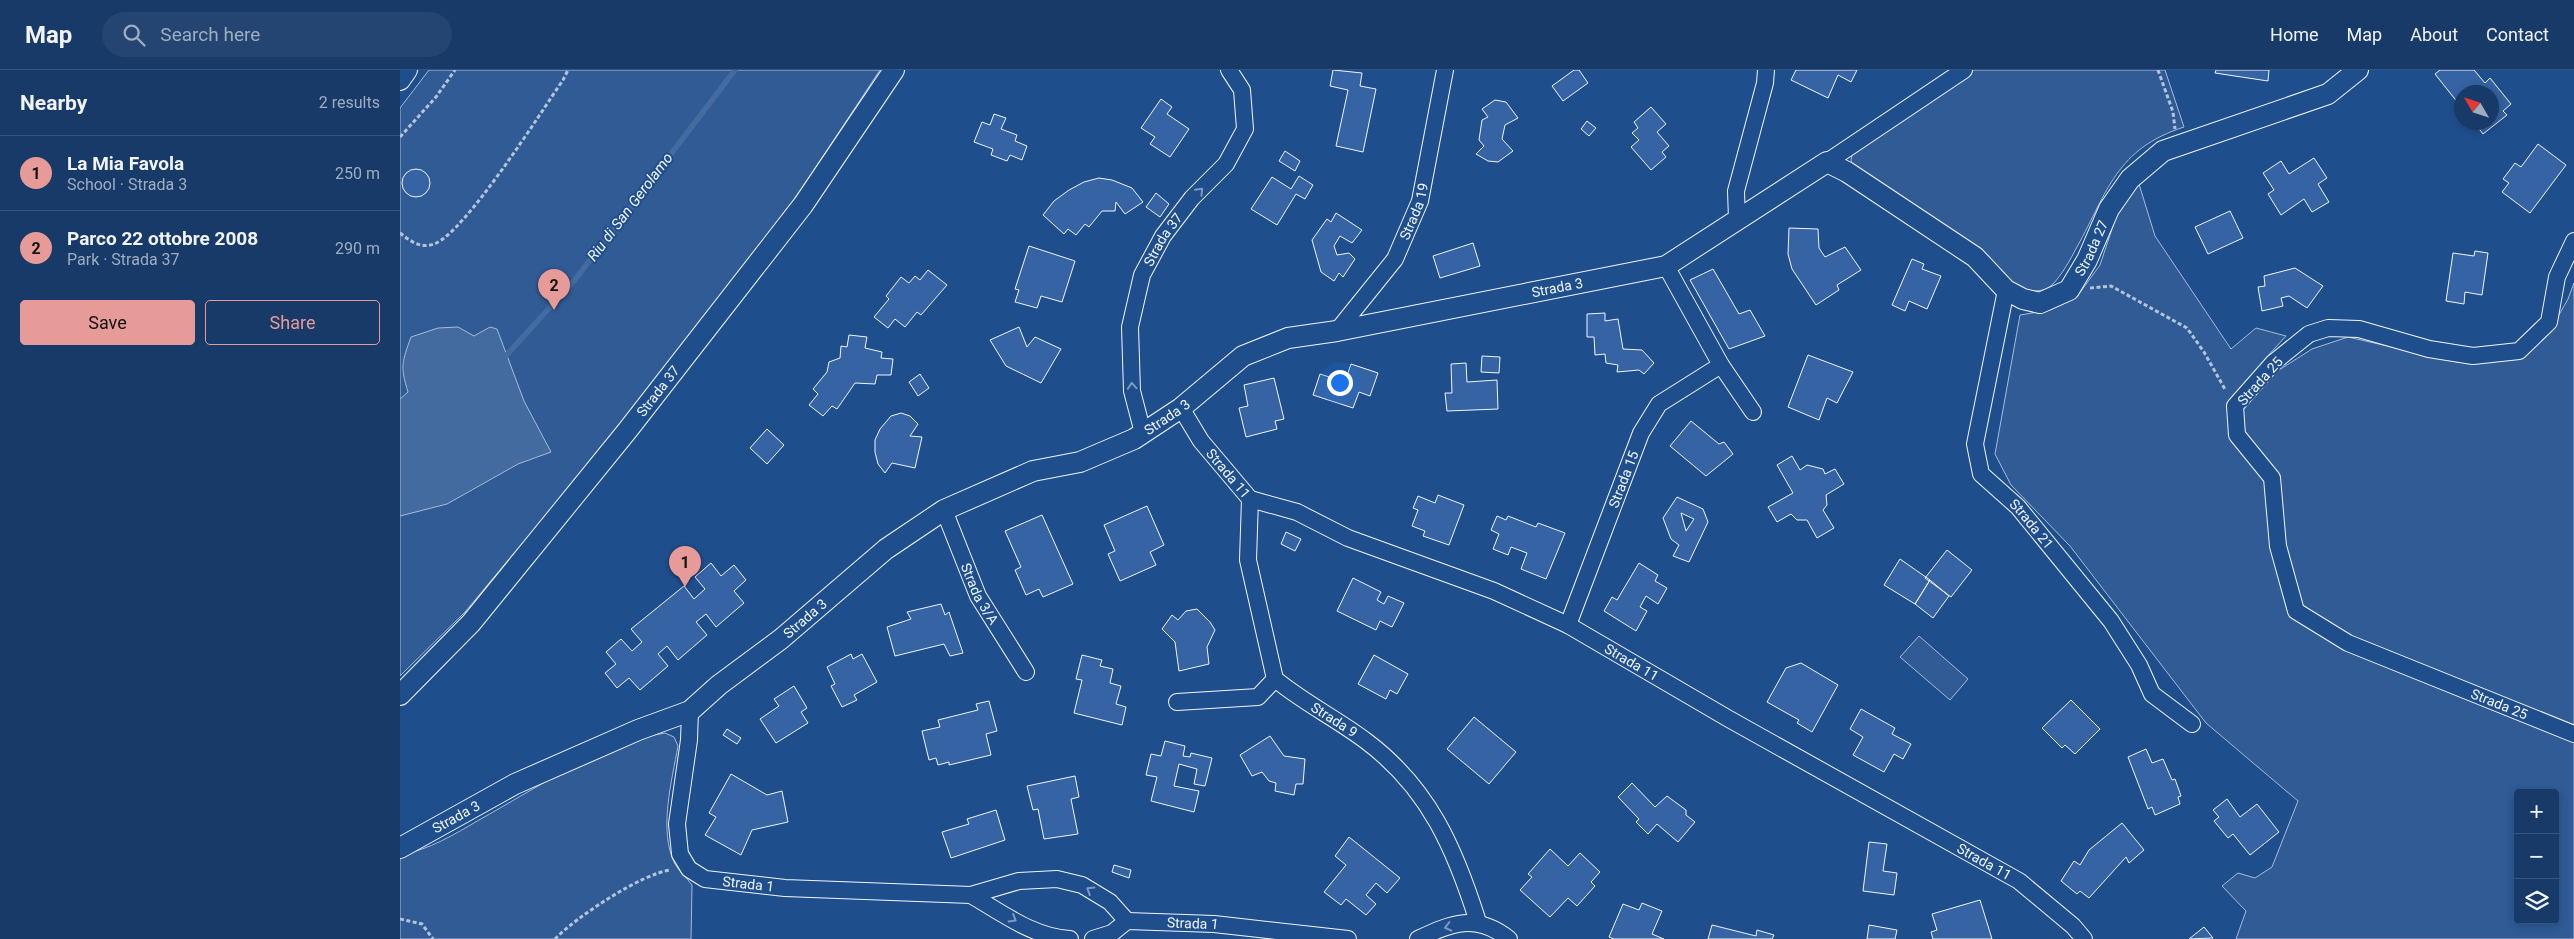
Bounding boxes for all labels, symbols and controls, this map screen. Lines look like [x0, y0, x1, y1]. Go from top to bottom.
search box [102, 12, 452, 57]
text: Map [25, 21, 72, 49]
icon: search [120, 21, 148, 49]
text: Search here [160, 23, 260, 46]
text: Home [2270, 24, 2319, 45]
text: Map [2347, 24, 2382, 45]
text: About [2410, 24, 2458, 45]
text: Contact [2486, 24, 2549, 45]
north arrow [2454, 85, 2499, 130]
text: Nearby [20, 91, 87, 115]
text: 2 results [319, 93, 380, 112]
water label: Riu di San Gerolamo [583, 149, 677, 265]
text: La Mia Favola [67, 152, 184, 175]
text: 1 [31, 164, 41, 183]
text: 250 m [335, 164, 380, 183]
text: School · Strada 3 [67, 175, 187, 194]
street label: Strada 19 [1396, 182, 1431, 242]
one-way arrow [1194, 187, 1203, 196]
street label: Strada 37 [1140, 210, 1186, 269]
street label: Strada 27 [2071, 218, 2111, 279]
text: Parco 22 ottobre 2008 [67, 227, 258, 250]
text: 2 [31, 239, 41, 258]
text: 290 m [335, 239, 380, 258]
text: Park · Strada 37 [67, 250, 180, 269]
pin: 2 [538, 269, 570, 310]
street label: Strada 3 [1530, 275, 1584, 300]
button: Save [20, 300, 195, 345]
button: Share [205, 300, 380, 345]
street label: Strada 25 [2234, 353, 2286, 409]
street label: Strada 37 [633, 363, 683, 420]
your location [1327, 370, 1353, 396]
one-way arrow [1127, 381, 1138, 389]
street label: Strada 3 [1141, 396, 1193, 438]
street label: Strada 11 [1203, 445, 1254, 501]
street label: Strada 15 [1605, 448, 1642, 510]
street label: Strada 21 [2007, 496, 2057, 552]
pin: 1 [669, 546, 701, 587]
street label: Strada 3/A [958, 561, 1002, 627]
street label: Strada 3 [780, 596, 830, 641]
street label: Strada 11 [1602, 640, 1662, 684]
street label: Strada 25 [2469, 685, 2530, 723]
street label: Strada 9 [1308, 699, 1361, 740]
map controls [2514, 789, 2559, 924]
button: + [2514, 789, 2559, 834]
street label: Strada 3 [429, 797, 482, 836]
button: − [2514, 834, 2559, 879]
street label: Strada 11 [1954, 840, 2014, 883]
street label: Strada 1 [722, 873, 775, 895]
button: layers [2514, 879, 2559, 924]
one-way arrow [1086, 886, 1095, 896]
one-way arrow [1007, 913, 1016, 923]
street label: Strada 1 [1167, 914, 1220, 932]
one-way arrow [1444, 921, 1452, 932]

